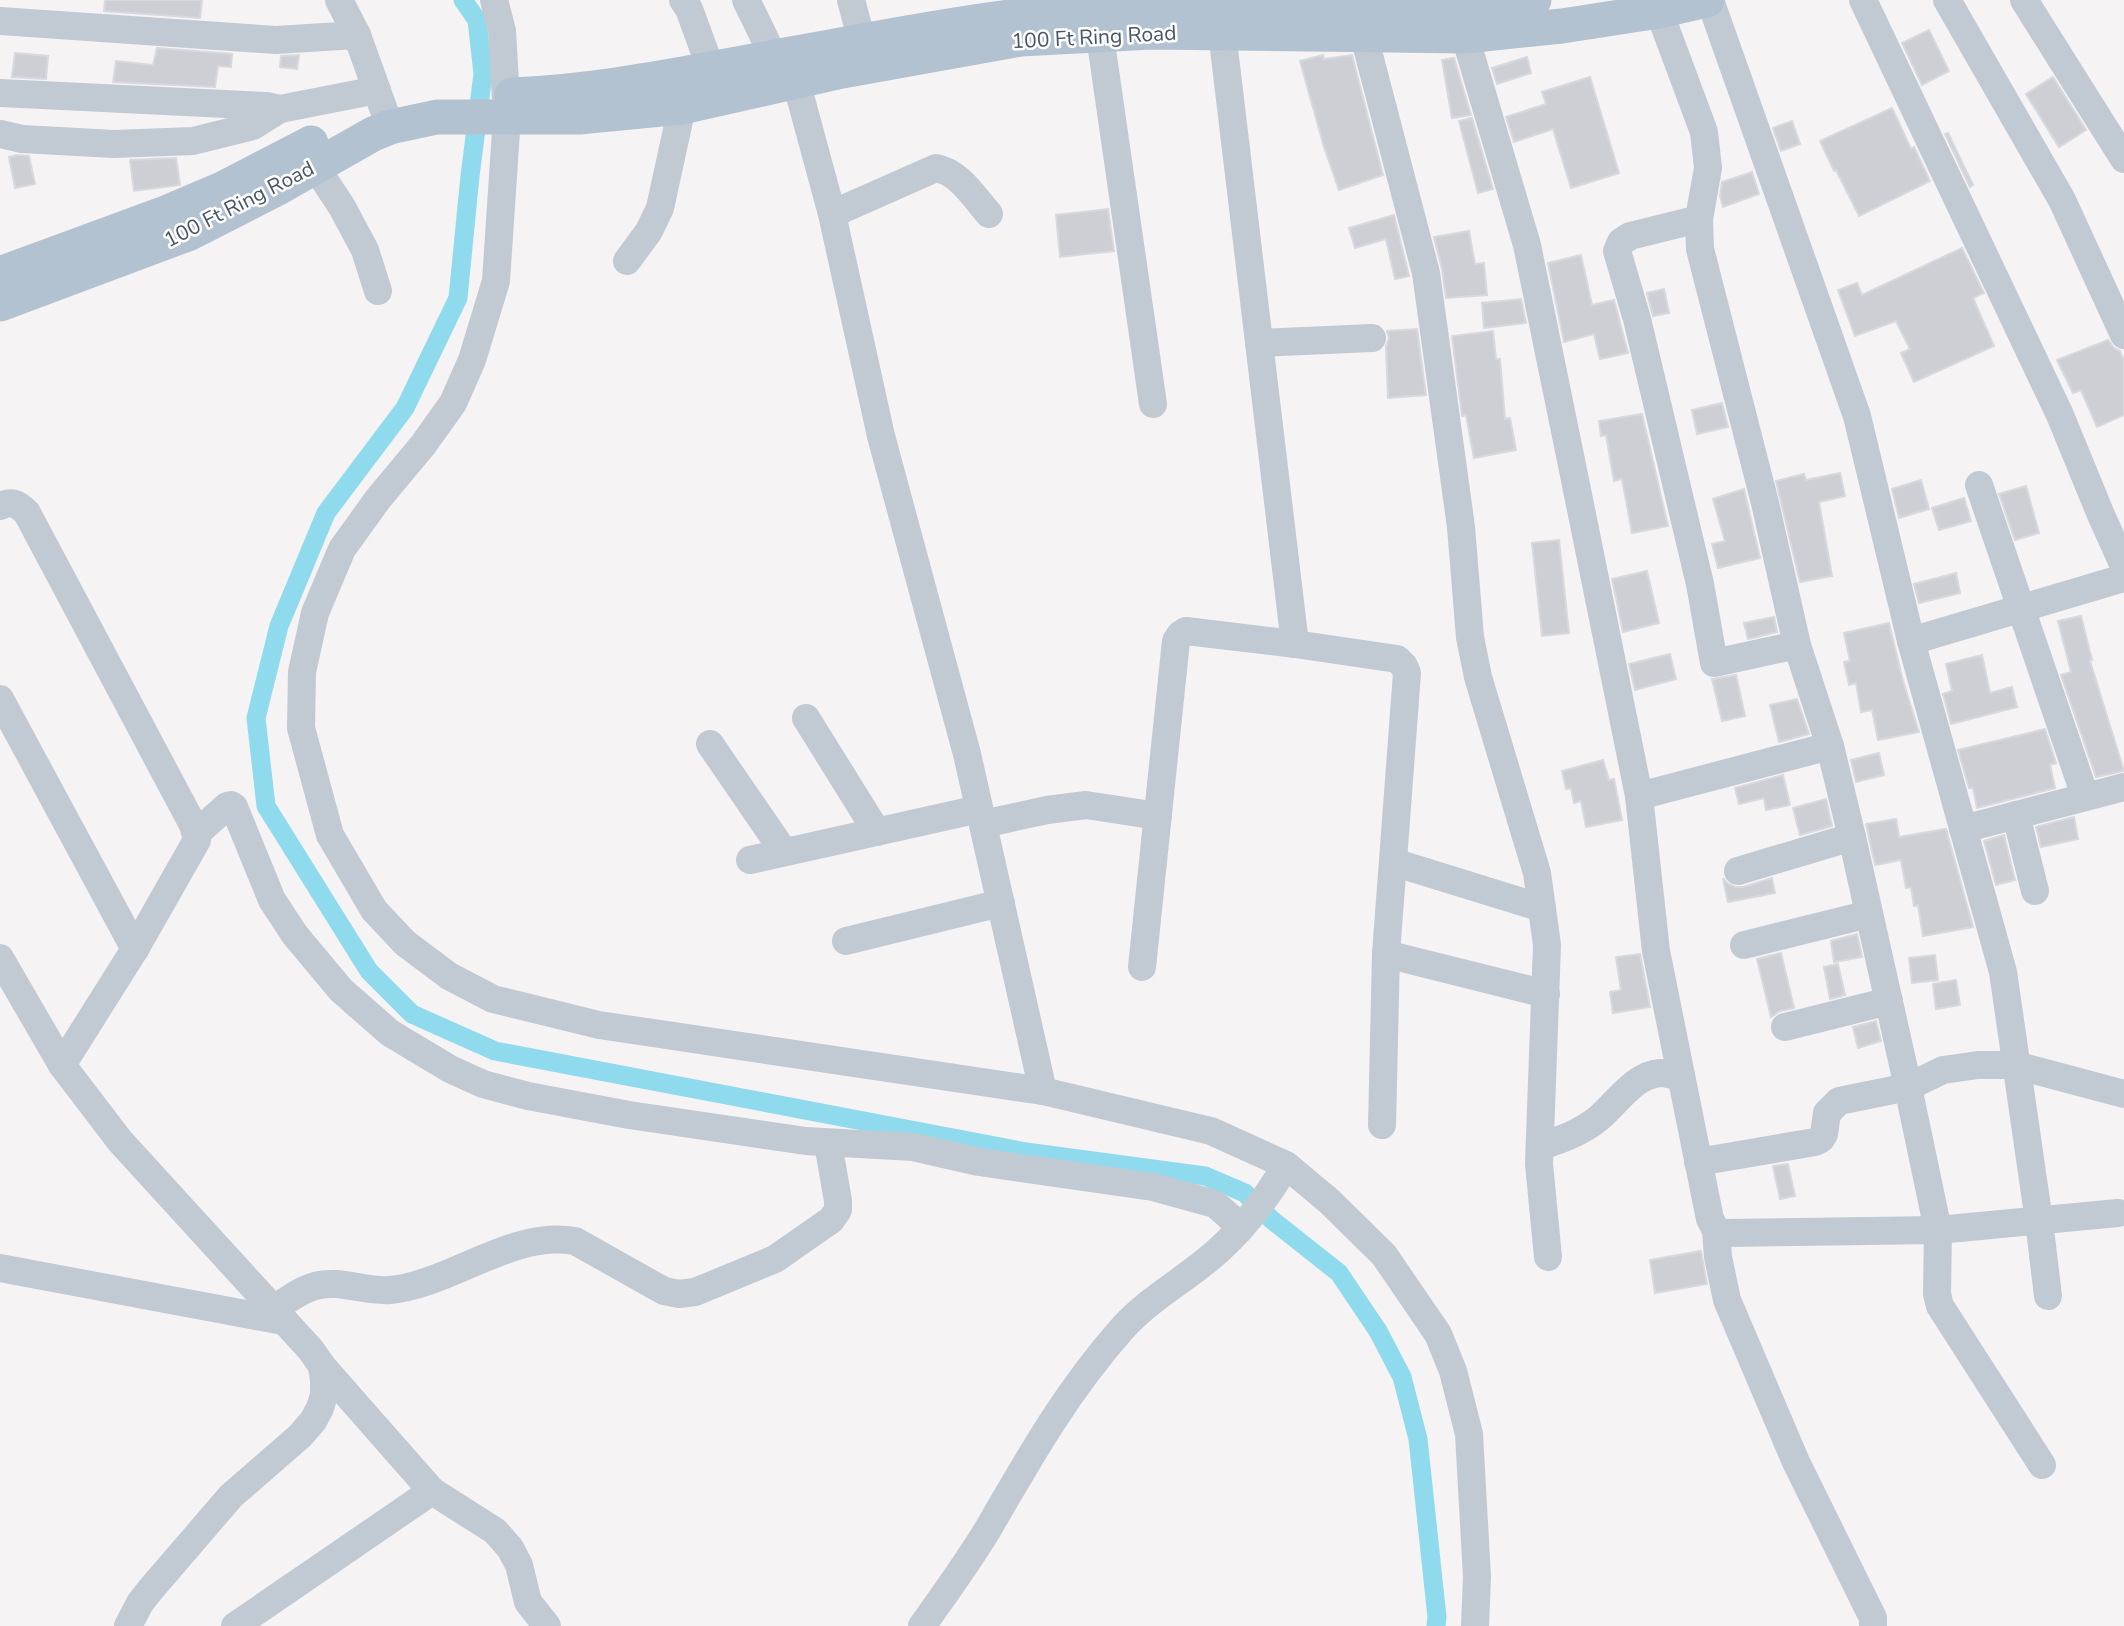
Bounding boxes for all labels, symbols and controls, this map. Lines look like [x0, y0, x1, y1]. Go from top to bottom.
street label: 100 Ft Ring Road [1011, 19, 1177, 55]
street label: 100 Ft Ring Road [159, 154, 319, 254]

